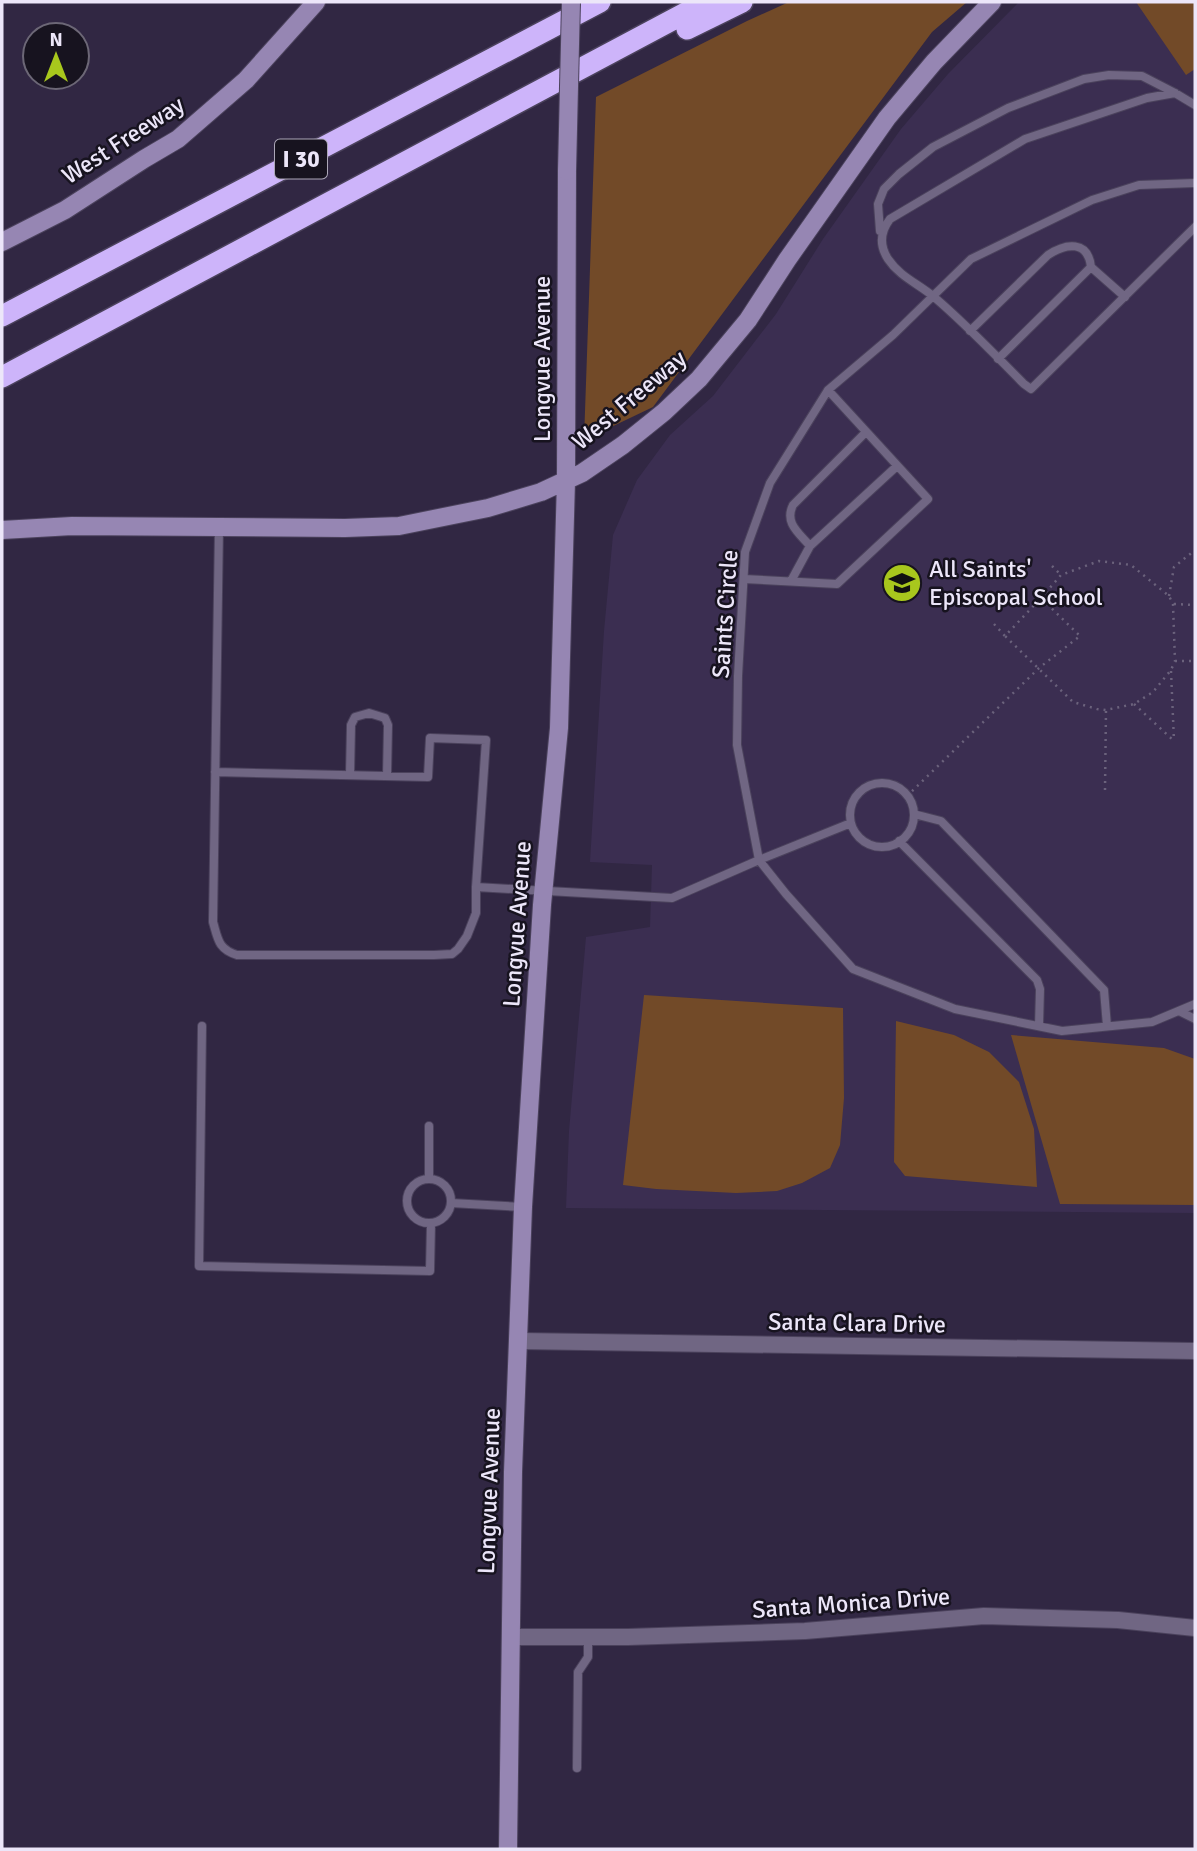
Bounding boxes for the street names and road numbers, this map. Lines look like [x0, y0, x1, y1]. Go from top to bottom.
street label: West Freeway [56, 89, 190, 191]
road number: I 30 [275, 140, 327, 178]
street label: Longvue Avenue [527, 276, 557, 442]
street label: West Freeway [566, 344, 692, 456]
street label: Saints Circle [706, 549, 744, 679]
street label: Longvue Avenue [496, 840, 538, 1008]
street label: Santa Clara Drive [768, 1306, 946, 1340]
street label: Longvue Avenue [471, 1407, 507, 1575]
street label: Santa Monica Drive [751, 1581, 951, 1625]

